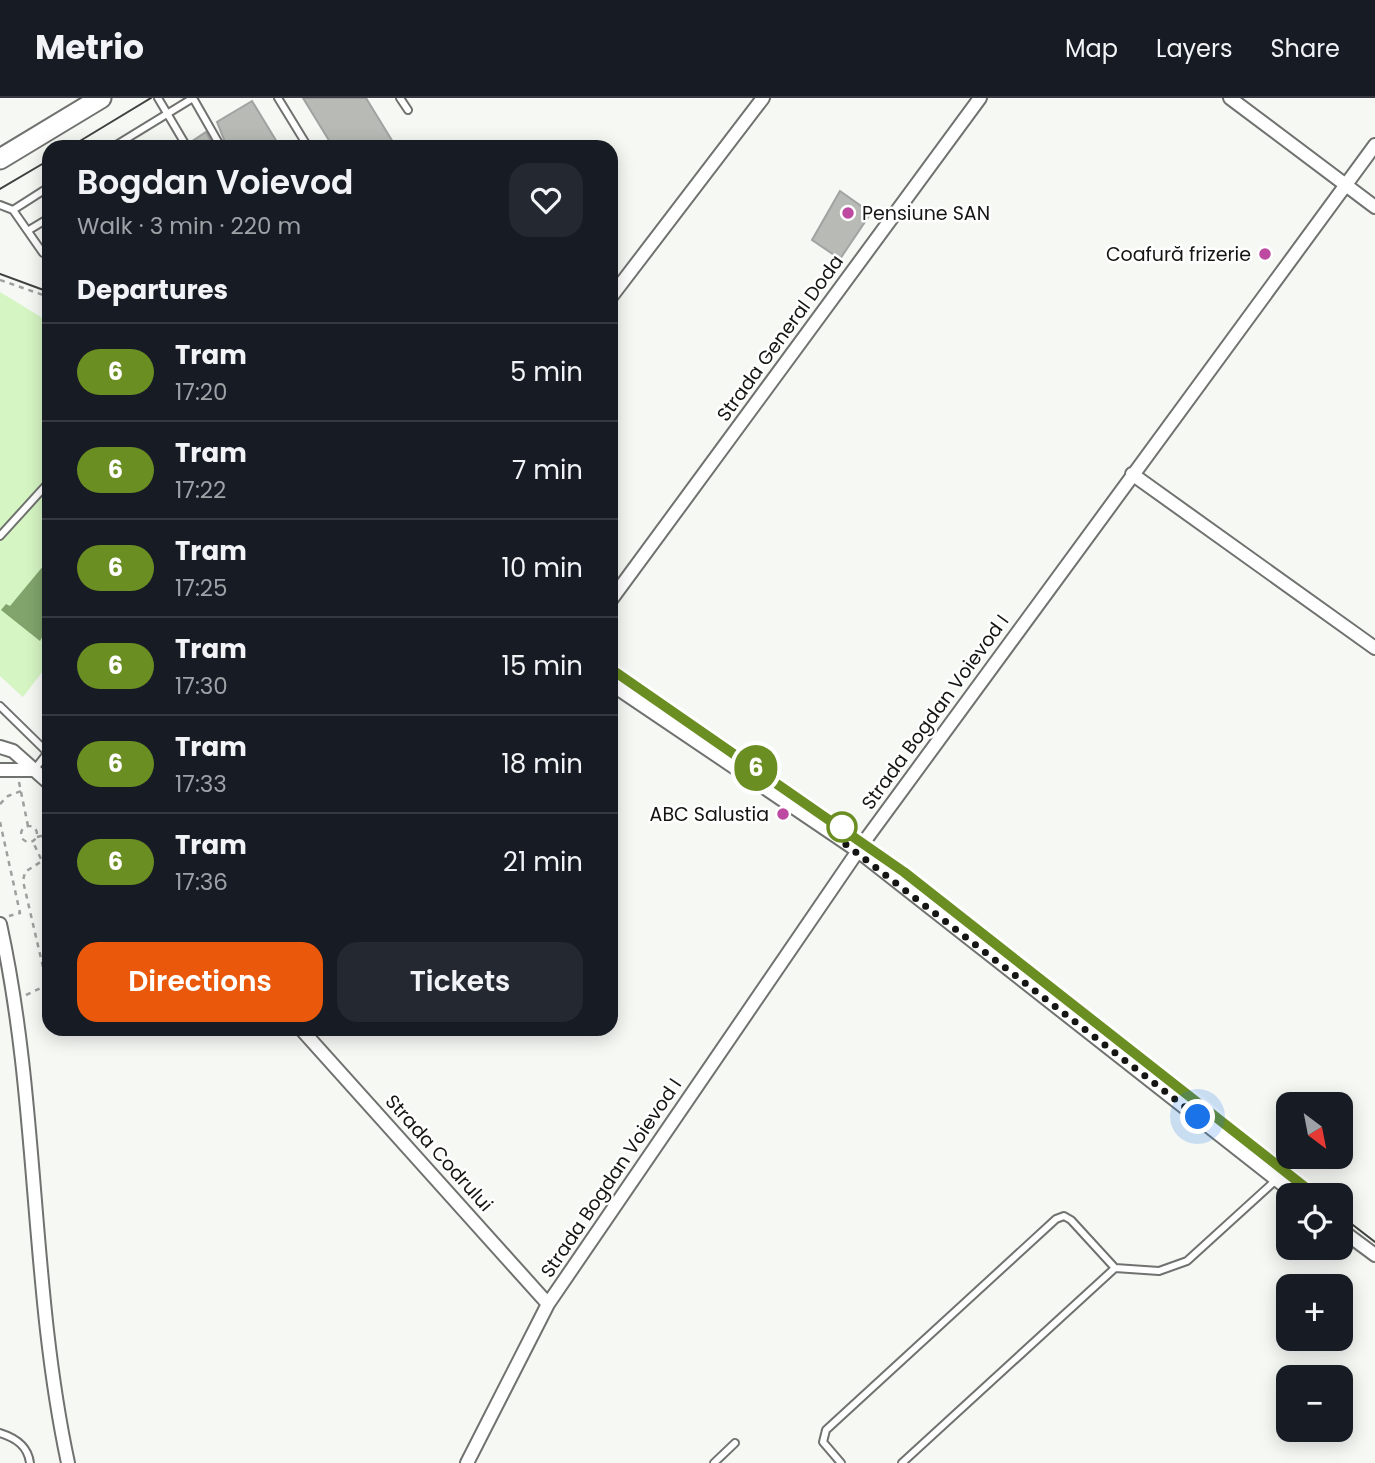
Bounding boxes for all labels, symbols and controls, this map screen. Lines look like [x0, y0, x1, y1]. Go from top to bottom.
text: Metrio [35, 24, 144, 71]
text: Map [1065, 32, 1118, 65]
text: Layers [1156, 32, 1232, 65]
text: Share [1270, 32, 1340, 65]
text: Bogdan Voievod [77, 159, 353, 206]
button: heart [509, 163, 583, 237]
place label: Pensiune SAN [862, 200, 990, 227]
marker: Pensiune SAN [840, 205, 856, 221]
text: Walk · 3 min · 220 m [77, 210, 301, 242]
place label: Coafură frizerie [1106, 241, 1251, 268]
marker: Coafură frizerie [1257, 246, 1273, 262]
street label: Strada General Doda [710, 249, 850, 427]
text: Departures [77, 272, 228, 308]
text: Tram [175, 337, 247, 373]
text: 5 min [510, 354, 583, 390]
text: 6 [108, 355, 123, 388]
text: 17:20 [175, 376, 228, 408]
text: Tram [175, 435, 247, 471]
text: 7 min [512, 452, 583, 488]
text: 6 [108, 453, 123, 486]
text: 17:22 [175, 474, 226, 506]
text: Tram [175, 533, 247, 569]
text: 10 min [502, 550, 583, 586]
text: 6 [108, 551, 123, 584]
text: 17:25 [175, 572, 228, 604]
street label: Strada Bogdan Voievod I [855, 609, 1015, 815]
text: Tram [175, 631, 247, 667]
text: 15 min [502, 648, 583, 684]
text: 6 [108, 649, 123, 682]
text: 17:30 [175, 670, 228, 702]
text: Tram [175, 729, 247, 765]
line badge: 6 [733, 745, 779, 791]
text: 18 min [502, 746, 583, 782]
text: 6 [108, 747, 123, 780]
text: 6 [748, 751, 764, 784]
text: 17:33 [175, 768, 227, 800]
place label: ABC Salustia [650, 801, 769, 828]
marker: ABC Salustia [775, 806, 791, 822]
unlabelled marker [827, 812, 857, 842]
text: Tram [175, 827, 247, 863]
text: 21 min [503, 844, 583, 880]
text: 6 [108, 845, 123, 878]
text: 17:36 [175, 866, 228, 898]
button: Directions [77, 942, 323, 1022]
button: Tickets [337, 942, 583, 1022]
street label: Strada Bogdan Voievod I [534, 1073, 688, 1283]
street label: Strada Codrului [379, 1089, 499, 1217]
north arrow [1276, 1092, 1353, 1169]
map controls [1276, 1092, 1353, 1442]
your location [1180, 1099, 1215, 1134]
button: locate [1276, 1183, 1353, 1260]
button: + [1276, 1274, 1353, 1351]
button: − [1276, 1365, 1353, 1442]

